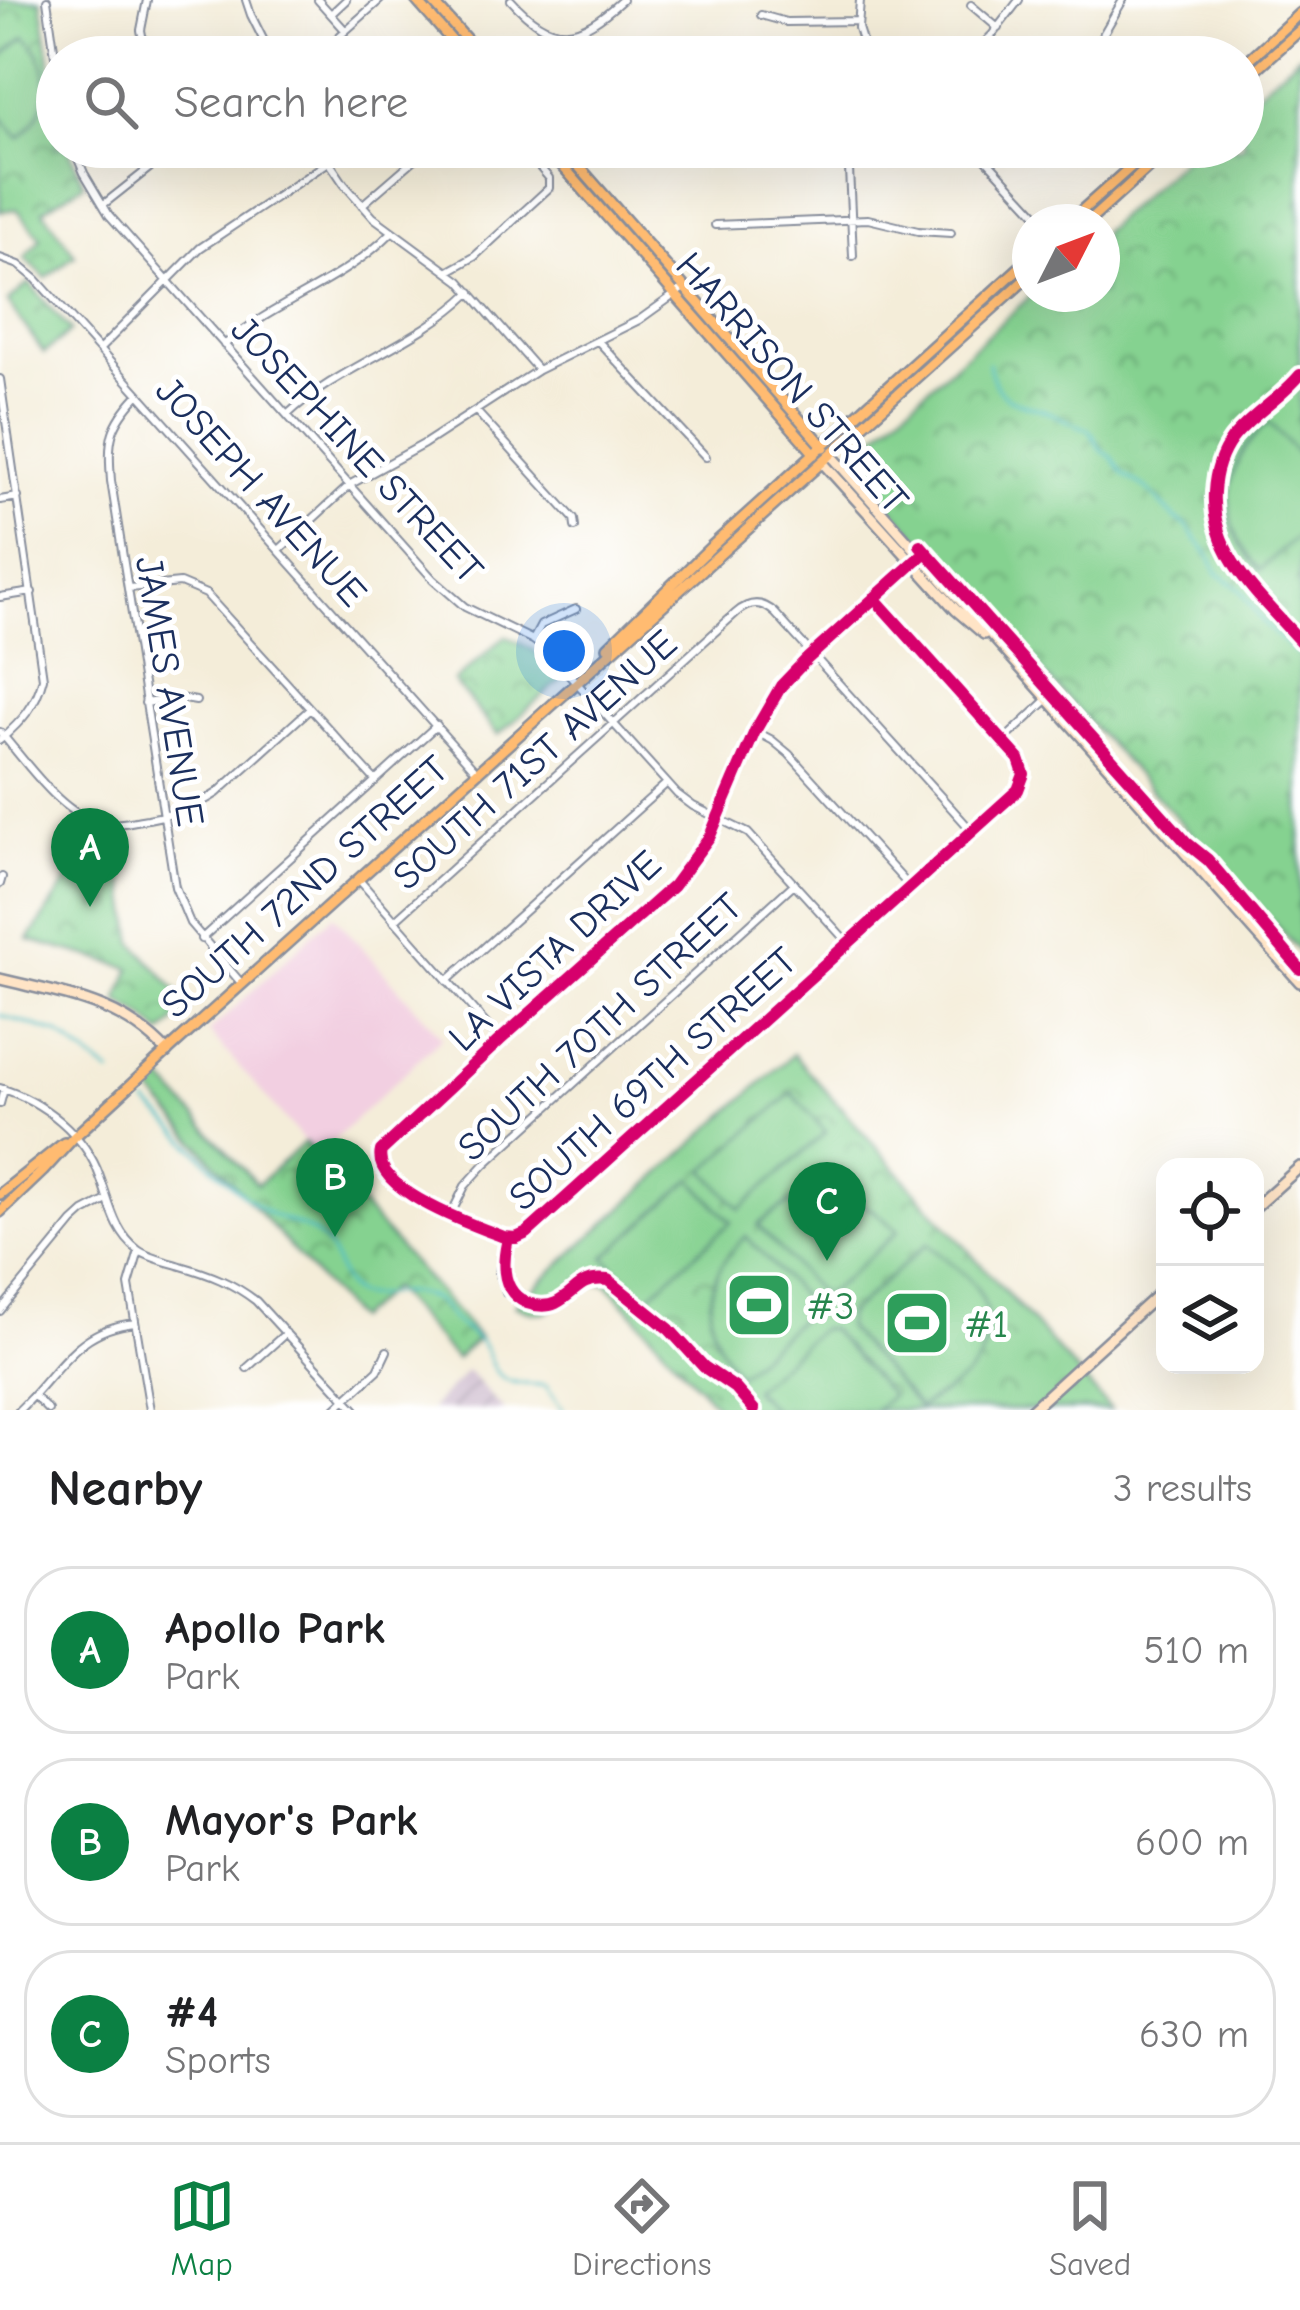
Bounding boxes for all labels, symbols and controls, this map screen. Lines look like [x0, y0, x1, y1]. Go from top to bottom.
search box [36, 36, 1264, 168]
icon: search [78, 69, 144, 135]
text: Search here [174, 76, 408, 128]
north arrow [1012, 204, 1120, 312]
street label: HARRISON STREET [666, 244, 917, 522]
street label: JOSEPHINE STREET [222, 307, 492, 593]
street label: JOSEPH AVENUE [146, 368, 375, 616]
street label: JAMES AVENUE [126, 553, 213, 829]
street label: SOUTH 71ST AVENUE [384, 621, 686, 899]
your location [534, 621, 594, 681]
street label: SOUTH 72ND STREET [153, 747, 457, 1028]
pin: A [51, 808, 129, 907]
street label: LA VISTA DRIVE [440, 842, 670, 1061]
street label: SOUTH 70TH STREET [449, 884, 751, 1170]
street label: SOUTH 69TH STREET [500, 938, 806, 1220]
pin: B [296, 1138, 374, 1237]
map controls [1156, 1158, 1264, 1374]
button: locate [1156, 1158, 1264, 1266]
pin: C [788, 1162, 866, 1261]
button: layers [1156, 1266, 1264, 1374]
sports icon: #3 [724, 1270, 794, 1340]
place label: #3 [806, 1284, 855, 1329]
sports icon: #1 [882, 1288, 952, 1358]
place label: #1 [964, 1302, 1008, 1347]
text: Nearby [48, 1459, 202, 1518]
text: 3 results [1113, 1466, 1252, 1511]
text: Apollo Park [165, 1602, 385, 1654]
text: A [79, 1628, 101, 1673]
text: 510 m [1143, 1628, 1249, 1673]
text: Park [165, 1654, 240, 1699]
text: Mayor's Park [165, 1794, 418, 1846]
text: B [78, 1820, 102, 1865]
text: 600 m [1135, 1820, 1249, 1865]
text: Park [165, 1846, 240, 1891]
text: #4 [165, 1986, 218, 2038]
text: C [78, 2012, 102, 2057]
text: 630 m [1139, 2012, 1249, 2057]
text: Sports [165, 2038, 271, 2083]
tab: Map [169, 2173, 235, 2283]
tab: Directions [572, 2173, 712, 2283]
tab: Saved [1049, 2173, 1131, 2283]

